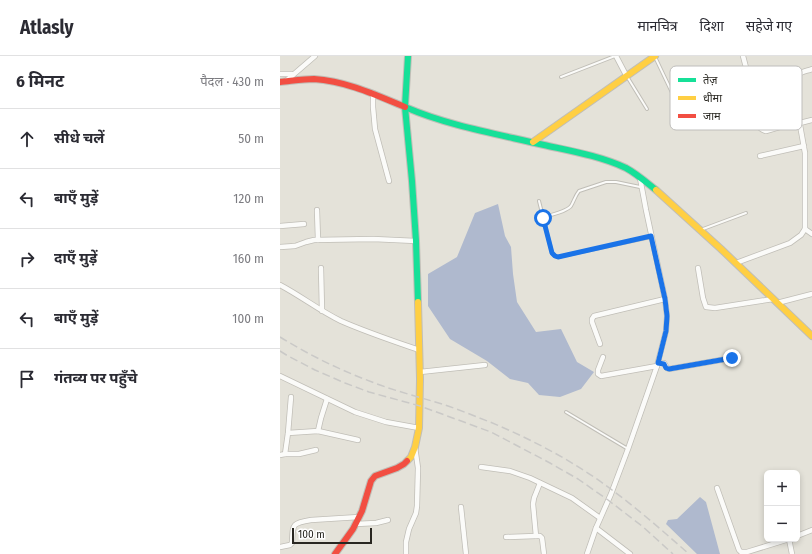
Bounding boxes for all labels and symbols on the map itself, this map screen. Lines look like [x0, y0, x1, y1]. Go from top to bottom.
legend [670, 66, 802, 130]
text: तेज़ [703, 74, 718, 87]
text: धीमा [703, 92, 722, 105]
text: जाम [703, 110, 721, 123]
route start [534, 209, 552, 227]
route end [723, 349, 741, 367]
scale bar [292, 526, 372, 545]

